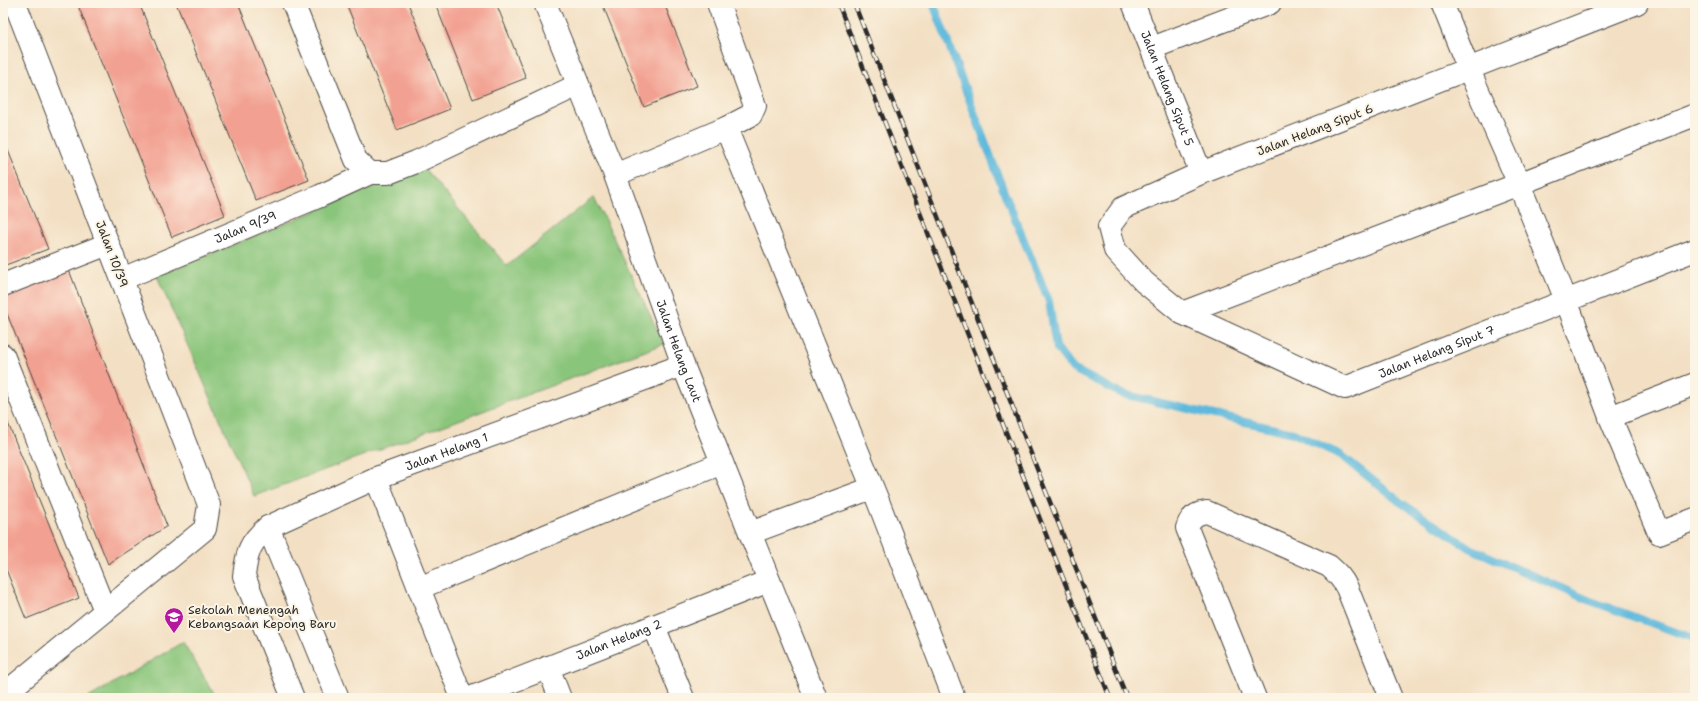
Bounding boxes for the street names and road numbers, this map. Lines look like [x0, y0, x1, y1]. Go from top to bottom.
street label: Jalan Helang Siput 5 [1137, 29, 1197, 148]
street label: Jalan Helang Siput 6 [1255, 100, 1375, 160]
street label: Jalan 9/39 [212, 207, 279, 247]
street label: Jalan 10/39 [92, 218, 132, 290]
street label: Jalan Helang Laut [652, 298, 705, 405]
street label: Jalan Helang Siput 7 [1376, 322, 1497, 382]
street label: Jalan Helang 1 [403, 429, 490, 474]
street label: Jalan Helang 2 [574, 616, 664, 664]

